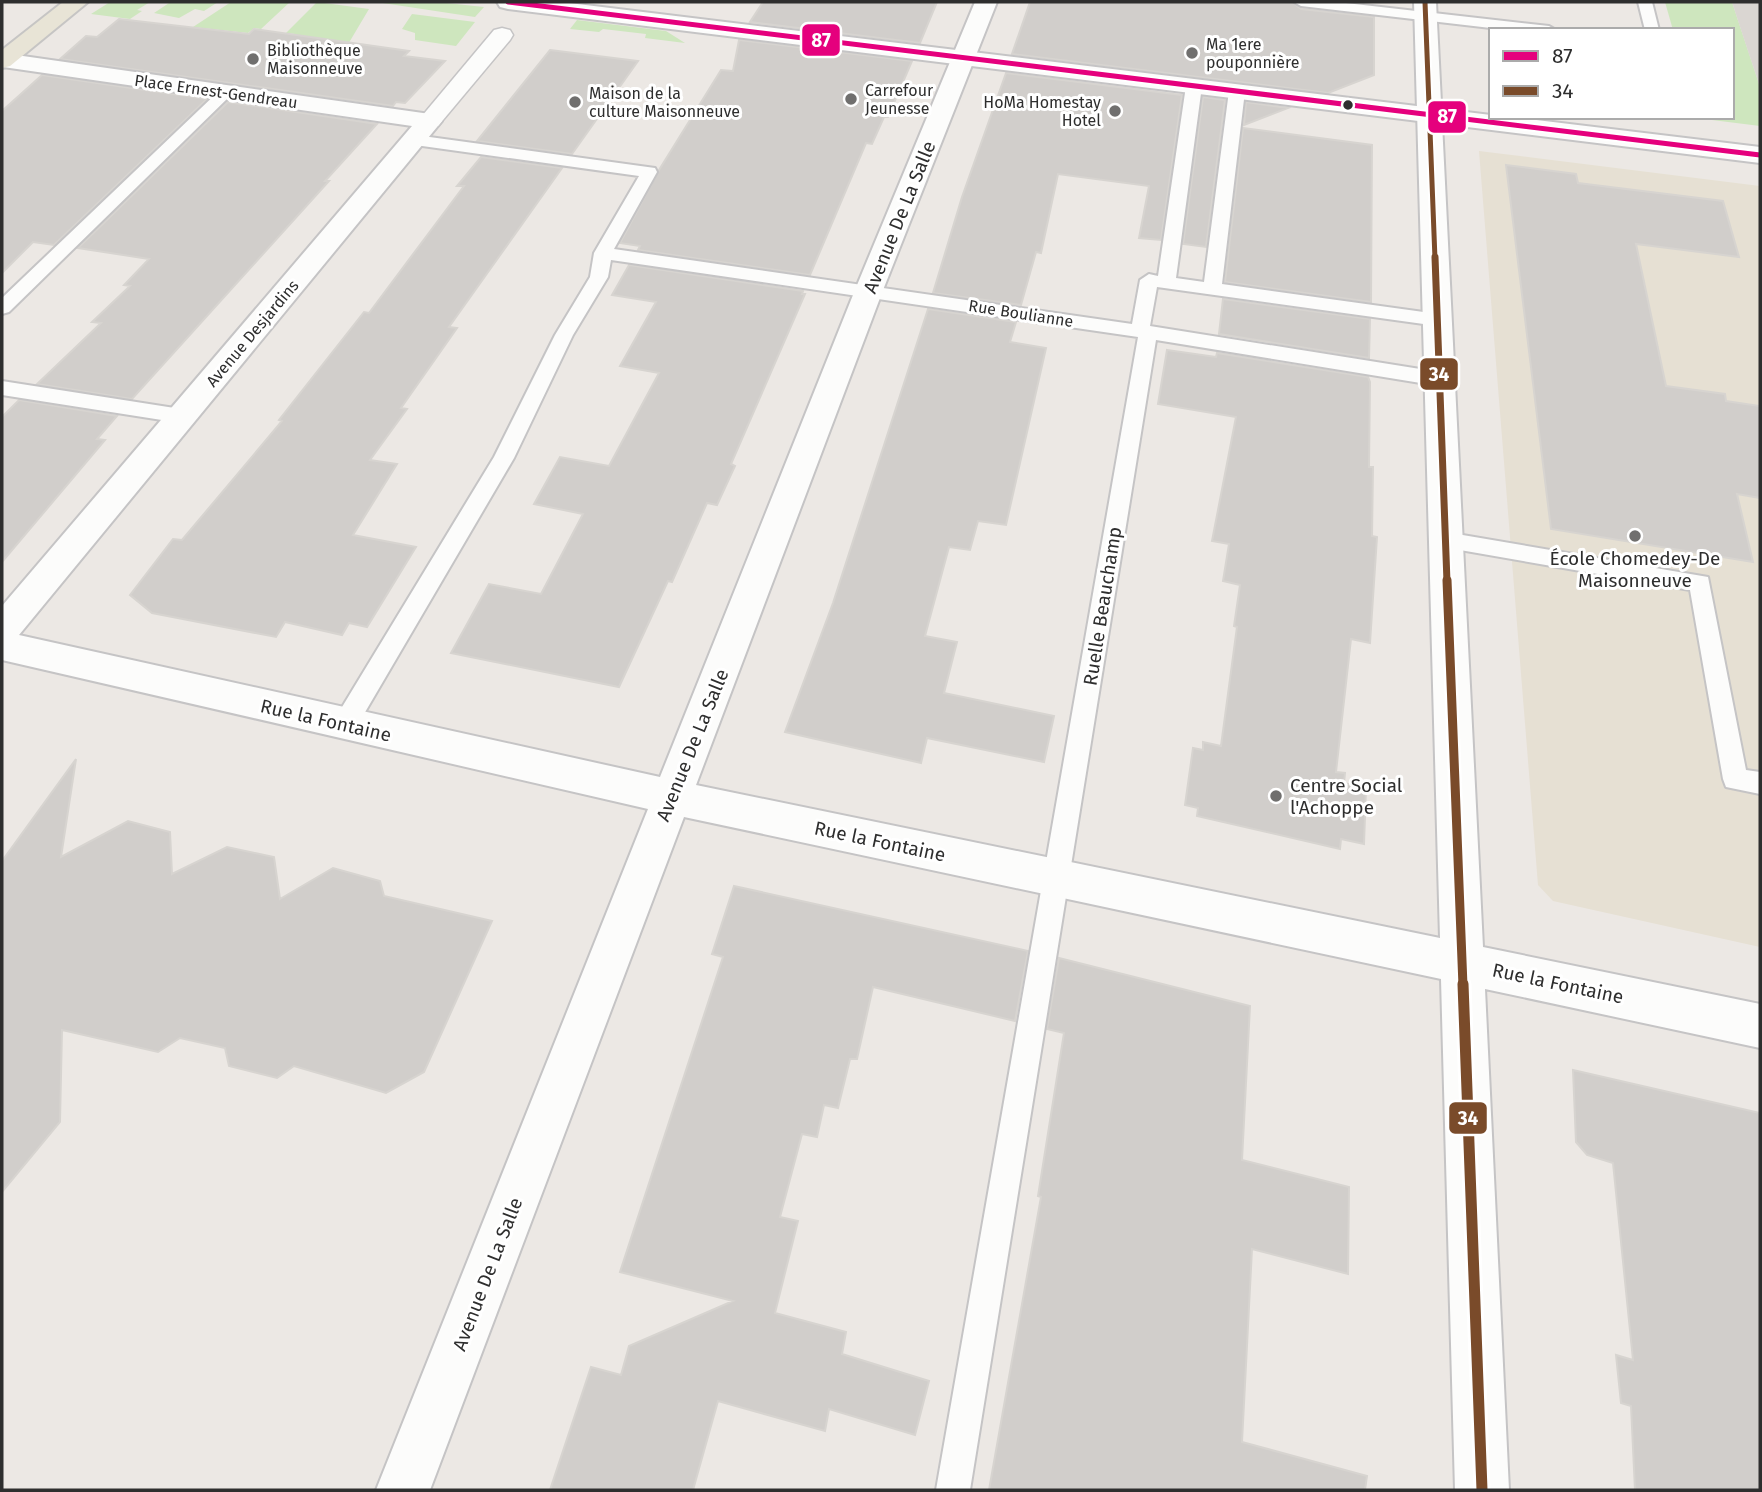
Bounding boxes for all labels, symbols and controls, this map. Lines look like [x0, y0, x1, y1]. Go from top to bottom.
line badge: 87 [801, 23, 841, 57]
legend [1489, 28, 1734, 119]
text: 87 [811, 29, 831, 52]
place label: Ma 1ere pouponnière [1206, 35, 1299, 72]
place label: Bibliothèque Maisonneuve [267, 41, 363, 78]
text: 87 [1552, 43, 1573, 69]
marker: Ma 1ere pouponnière [1184, 45, 1200, 61]
marker: Bibliothèque Maisonneuve [245, 51, 261, 67]
street label: Place Ernest-Gendreau [133, 71, 299, 112]
text: 34 [1552, 78, 1574, 104]
place label: Carrefour Jeunesse [865, 81, 934, 118]
place label: Maison de la culture Maisonneuve [589, 84, 740, 121]
marker: Carrefour Jeunesse [843, 91, 859, 107]
place label: HoMa Homestay Hotel [983, 93, 1101, 130]
marker: Maison de la culture Maisonneuve [567, 94, 583, 110]
unlabelled marker [1341, 98, 1355, 112]
line badge: 87 [1427, 100, 1467, 134]
marker: HoMa Homestay Hotel [1107, 103, 1123, 119]
text: 87 [1437, 105, 1457, 128]
street label: Avenue De La Salle [858, 138, 941, 297]
street label: Avenue Desjardins [202, 276, 303, 391]
street label: Rue Boulianne [967, 296, 1075, 331]
line badge: 34 [1419, 357, 1459, 391]
text: 34 [1428, 363, 1450, 386]
street label: Ruelle Beauchamp [1079, 525, 1126, 687]
marker: École Chomedey-De Maisonneuve [1627, 528, 1643, 544]
place label: École Chomedey-De Maisonneuve [1550, 547, 1720, 592]
street label: Avenue De La Salle [651, 666, 734, 825]
street label: Rue la Fontaine [258, 694, 394, 747]
place label: Centre Social l'Achoppe [1290, 774, 1403, 819]
marker: Centre Social l'Achoppe [1268, 788, 1284, 804]
street label: Rue la Fontaine [812, 816, 948, 867]
street label: Rue la Fontaine [1490, 958, 1626, 1009]
line badge: 34 [1448, 1101, 1488, 1135]
text: 34 [1457, 1107, 1479, 1130]
street label: Avenue De La Salle [448, 1194, 527, 1354]

